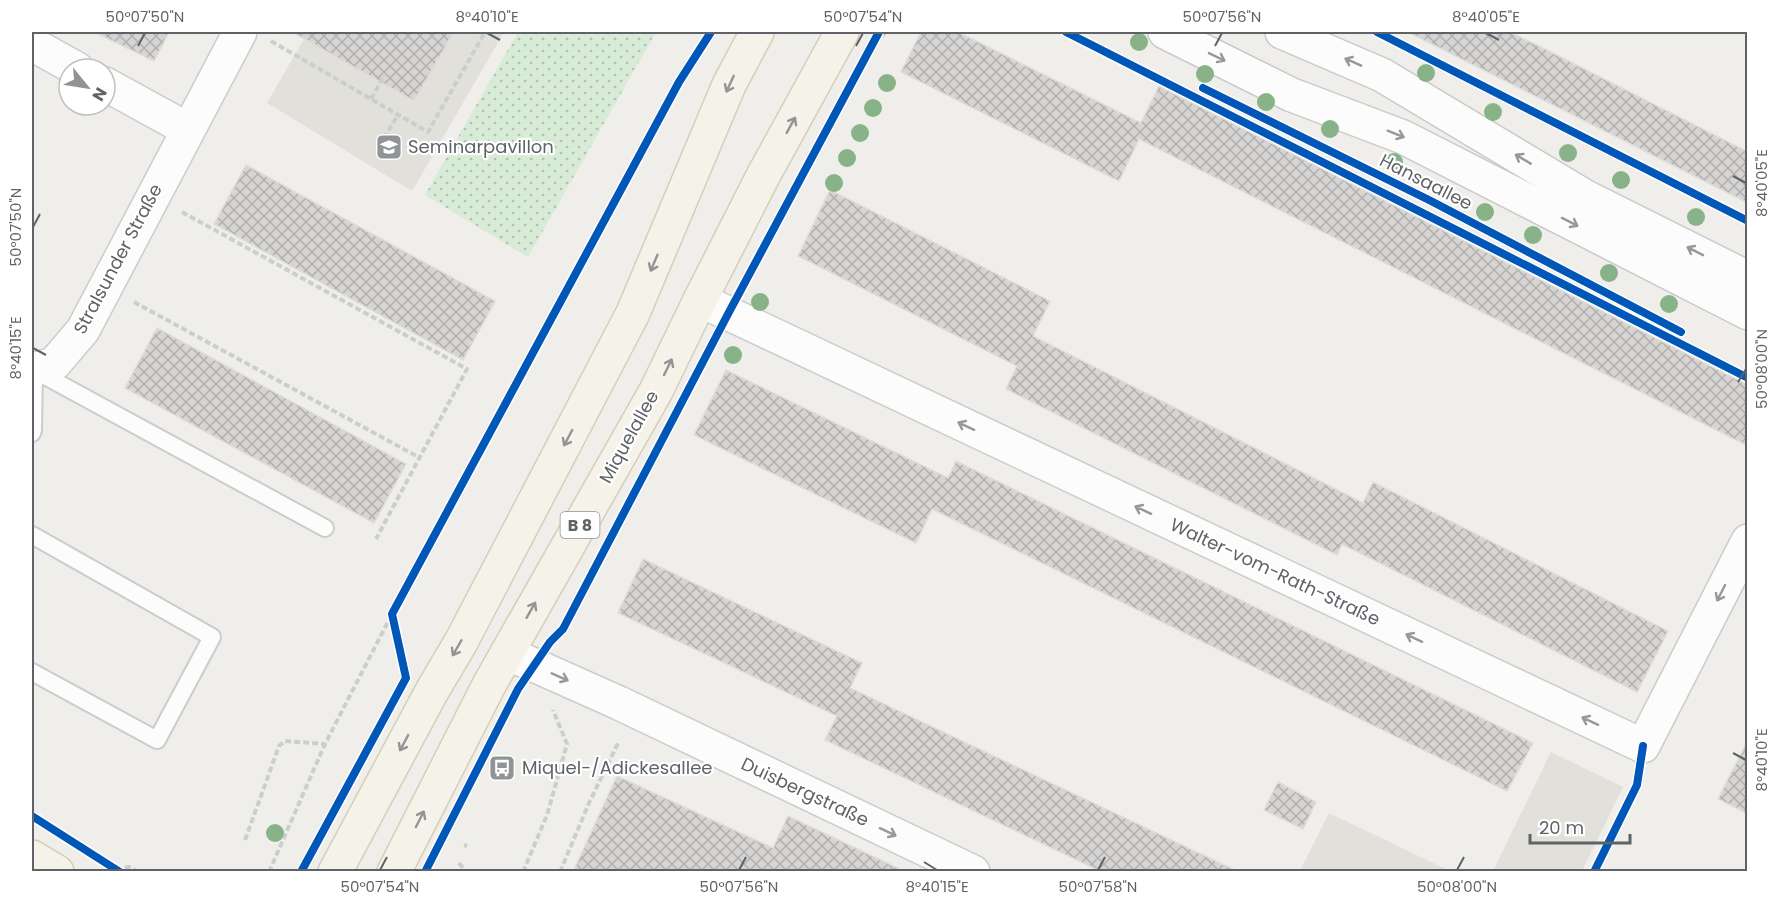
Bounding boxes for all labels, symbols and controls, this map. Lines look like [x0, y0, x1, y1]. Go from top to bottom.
text: 50°07'50"N [106, 6, 184, 27]
text: 8°40'10"E [455, 6, 519, 27]
text: 50°07'54"N [824, 6, 902, 27]
text: 50°07'56"N [1183, 6, 1261, 27]
text: 8°40'05"E [1452, 6, 1520, 27]
one-way arrow [1208, 52, 1226, 64]
one-way arrow [1344, 56, 1362, 67]
north arrow [57, 57, 117, 117]
one-way arrow [724, 74, 736, 92]
text: N [87, 83, 113, 105]
one-way arrow [785, 117, 797, 134]
one-way arrow [1386, 130, 1405, 141]
school or university icon: Seminarpavillon [374, 132, 404, 162]
place label: Seminarpavillon [408, 134, 554, 159]
street label: Hansaallee [1376, 147, 1477, 216]
text: 8°40'05"E [1751, 149, 1772, 217]
one-way arrow [1515, 153, 1532, 165]
street label: Stralsunder Straße [67, 179, 168, 338]
text: 50°07'50"N [5, 188, 26, 266]
one-way arrow [1561, 216, 1578, 228]
one-way arrow [1687, 245, 1705, 257]
one-way arrow [648, 253, 659, 272]
text: 8°40'15"E [5, 316, 26, 380]
text: 50°08'00"N [1751, 329, 1772, 409]
one-way arrow [662, 358, 674, 376]
street label: Miquelallee [593, 386, 664, 488]
one-way arrow [958, 420, 976, 432]
one-way arrow [562, 429, 574, 446]
one-way arrow [1134, 503, 1152, 515]
road number: B 8 [560, 512, 600, 538]
street label: Walter-vom-Rath-Straße [1166, 512, 1384, 631]
one-way arrow [1715, 583, 1726, 601]
one-way arrow [525, 602, 537, 619]
one-way arrow [1405, 631, 1423, 643]
one-way arrow [451, 639, 463, 656]
one-way arrow [551, 671, 569, 683]
one-way arrow [1582, 715, 1600, 727]
text: 8°40'10"E [1751, 728, 1772, 792]
one-way arrow [398, 734, 410, 751]
street label: Duisbergstraße [737, 751, 873, 832]
bus stop icon: Miquel-/Adickesallee [487, 753, 517, 783]
place label: Miquel-/Adickesallee [522, 755, 713, 780]
scale bar [1530, 807, 1630, 845]
one-way arrow [415, 811, 426, 829]
text: 20 m [1539, 815, 1584, 840]
one-way arrow [879, 826, 897, 838]
text: 50°07'54"N [341, 876, 419, 897]
text: 50°07'56"N [700, 876, 778, 897]
text: 8°40'15"E [905, 876, 969, 897]
text: 50°07'58"N [1059, 876, 1137, 897]
text: 50°08'00"N [1417, 876, 1497, 897]

